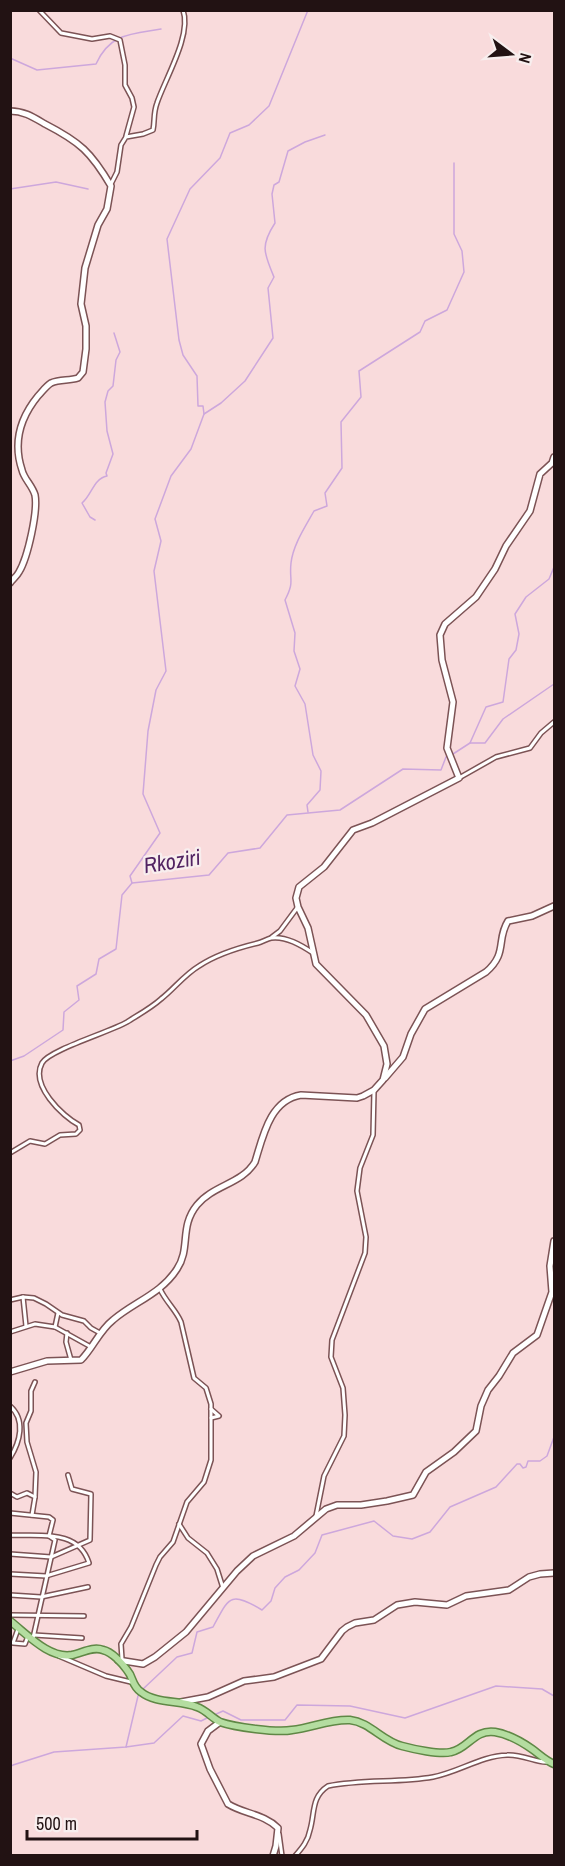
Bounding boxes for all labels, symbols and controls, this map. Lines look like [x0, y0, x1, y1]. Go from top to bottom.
north arrow [481, 24, 541, 84]
text: N [514, 51, 537, 66]
water label: Rkoziri [141, 842, 203, 880]
scale bar [27, 1803, 196, 1841]
text: 500 m [36, 1811, 77, 1836]

